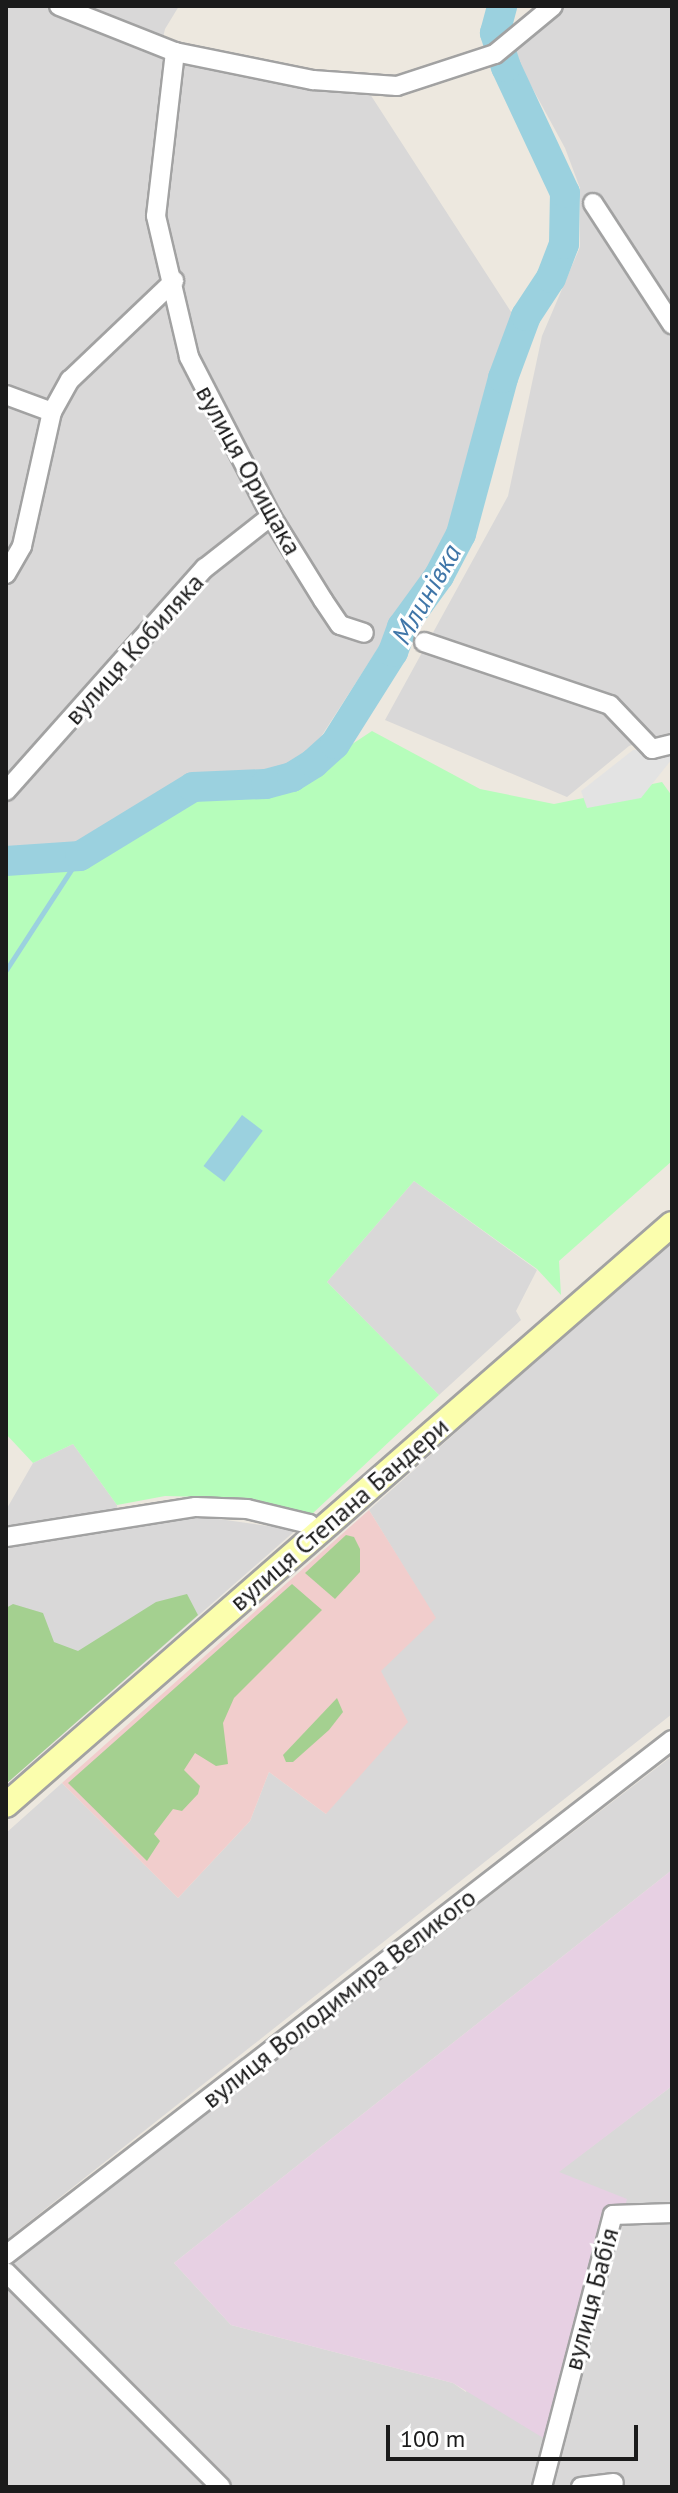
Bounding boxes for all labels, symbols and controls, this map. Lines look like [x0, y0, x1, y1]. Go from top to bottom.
street label: вулиця Орищака [189, 380, 309, 560]
water label: Млинівка [384, 538, 468, 650]
street label: вулиця Кобиляка [58, 567, 210, 731]
street label: вулиця Степана Бандери [223, 1411, 455, 1617]
street label: вулиця Володимира Великого [196, 1881, 482, 2115]
street label: вулиця Бабія [557, 2224, 625, 2374]
scale bar [390, 2409, 642, 2459]
text: 100 m [400, 2423, 465, 2454]

